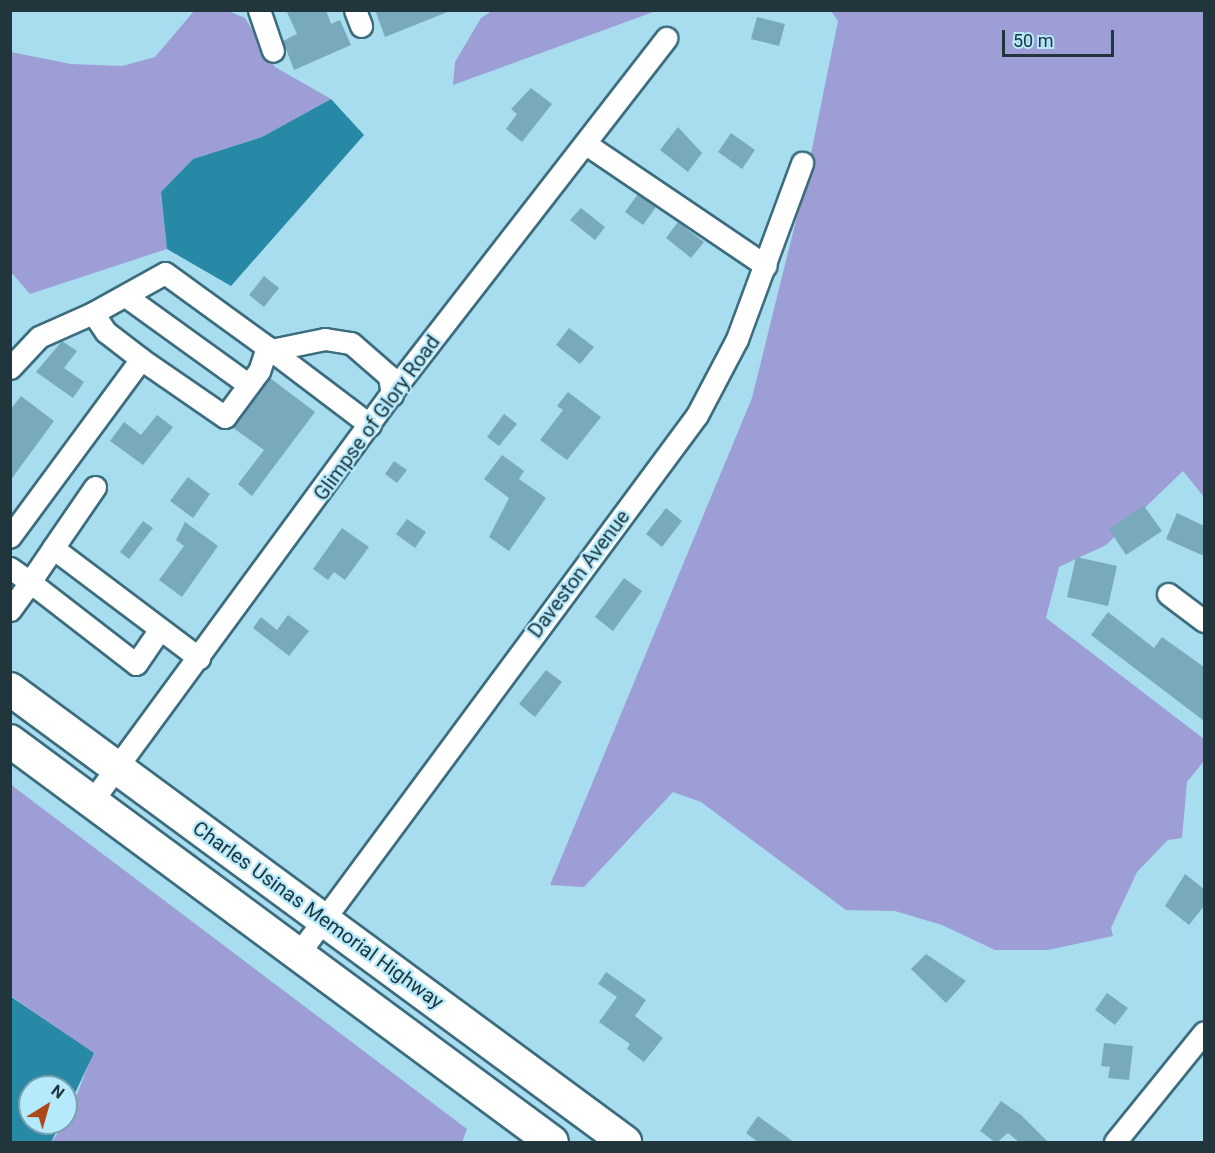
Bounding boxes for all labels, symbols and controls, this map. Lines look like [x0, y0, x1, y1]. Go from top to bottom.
scale bar [1005, 18, 1118, 56]
text: 50 m [1013, 30, 1053, 51]
street label: Glimpse of Glory Road [309, 331, 445, 505]
street label: Daveston Avenue [523, 505, 635, 643]
street label: Charles Usinas Memorial Highway [188, 816, 448, 1014]
north arrow [18, 1075, 78, 1135]
text: N [48, 1081, 68, 1103]

